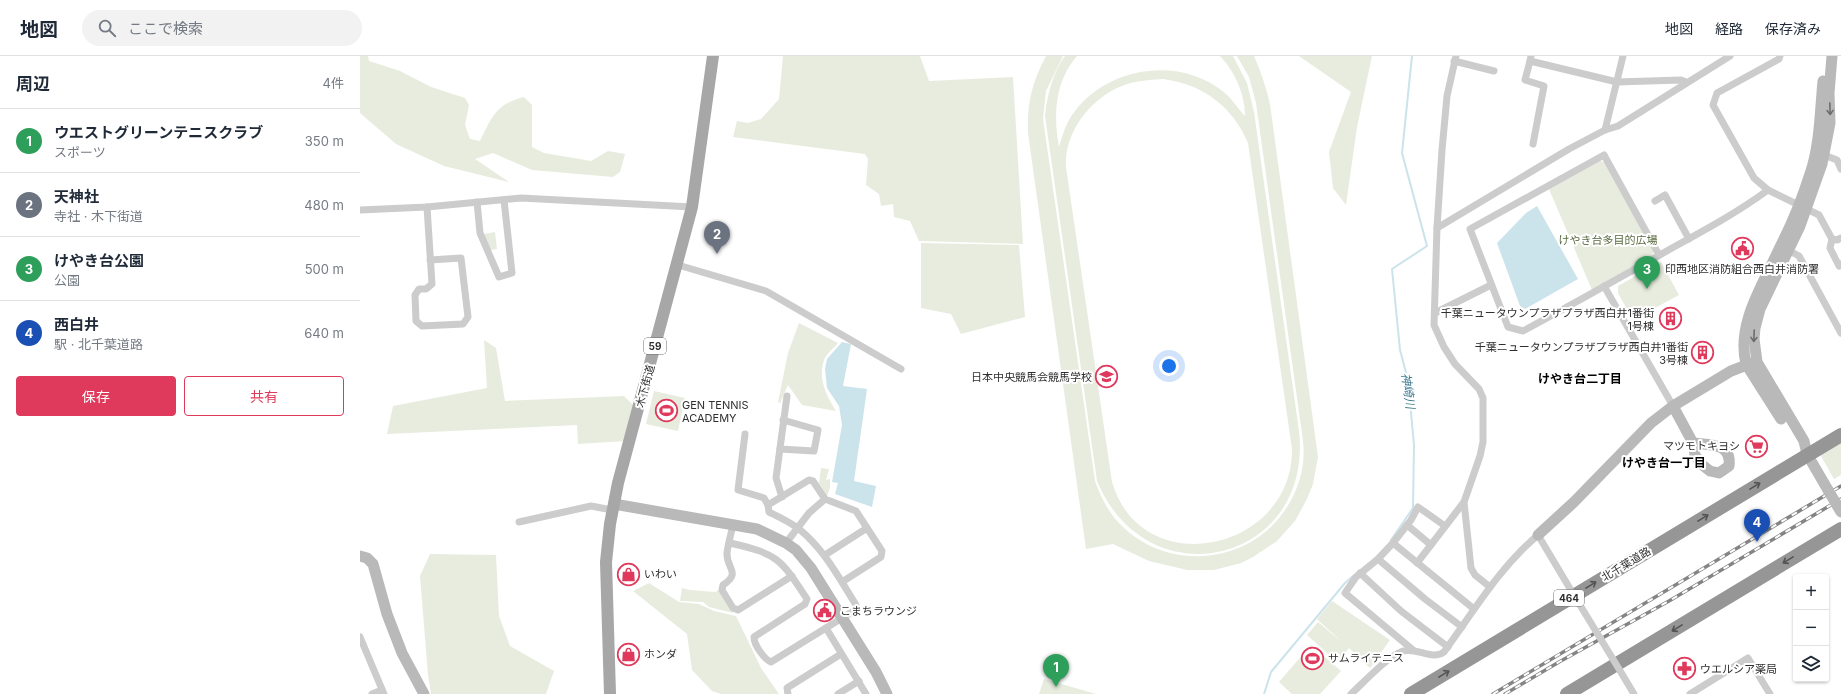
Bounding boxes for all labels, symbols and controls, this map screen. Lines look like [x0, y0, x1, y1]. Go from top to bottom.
search box [82, 10, 362, 46]
icon: search [96, 17, 118, 39]
text: 地図 [20, 18, 58, 41]
text: ここで検索 [128, 19, 203, 38]
text: 地図 [1665, 20, 1693, 37]
text: 経路 [1715, 20, 1743, 37]
text: 保存済み [1765, 20, 1821, 37]
text: 周辺 [16, 74, 50, 94]
text: 4件 [323, 75, 344, 91]
one-way arrow [1826, 102, 1833, 115]
text: ウエストグリーンテニスクラブ [54, 123, 263, 142]
text: 1 [26, 133, 32, 149]
text: 350 m [305, 133, 344, 149]
text: スポーツ [54, 144, 106, 160]
text: 天神社 [54, 187, 99, 206]
text: 2 [25, 197, 33, 213]
text: 480 m [304, 197, 344, 213]
text: 寺社 · 木下街道 [54, 208, 143, 224]
pin: 2 [704, 221, 730, 254]
park label: けやき台多目的広場 [1559, 233, 1658, 247]
public building icon: 印西地区消防組合西白井消防署 [1729, 236, 1755, 262]
text: けやき台公園 [54, 251, 144, 270]
pin: 3 [1634, 256, 1660, 289]
text: 3 [25, 261, 33, 277]
text: 500 m [305, 261, 344, 277]
place label: 印西地区消防組合西白井消防署 [1665, 262, 1819, 276]
text: 公園 [54, 272, 80, 288]
place label: 千葉ニュータウンプラザプラザ西白井1番街 1号棟 [1441, 306, 1654, 333]
building icon: 千葉ニュータウンプラザプラザ西白井1番街 1号棟 [1657, 306, 1683, 332]
text: 西白井 [54, 315, 99, 334]
text: 4 [25, 325, 33, 341]
text: 640 m [304, 325, 344, 341]
one-way arrow [1750, 329, 1758, 342]
text: 駅 · 北千葉道路 [54, 336, 143, 352]
road number: 59 [644, 338, 666, 354]
place label: 千葉ニュータウンプラザプラザ西白井1番街 3号棟 [1475, 340, 1688, 367]
building icon: 千葉ニュータウンプラザプラザ西白井1番街 3号棟 [1690, 340, 1716, 366]
your location [1159, 356, 1179, 376]
street label: 木下街道 [633, 363, 657, 409]
school or university icon: 日本中央競馬会競馬学校 [1094, 364, 1120, 390]
place label: 日本中央競馬会競馬学校 [971, 370, 1092, 384]
district label: けやき台二丁目 [1538, 371, 1622, 386]
water label: 神崎川 [1399, 372, 1419, 412]
button: 保存 [16, 376, 176, 416]
button: 共有 [184, 376, 344, 416]
sports icon: GEN TENNIS ACADEMY [653, 398, 679, 424]
place label: GEN TENNIS ACADEMY [682, 398, 749, 425]
supermarket icon: マツモトキヨシ [1743, 433, 1769, 459]
place label: マツモトキヨシ [1663, 439, 1740, 453]
district label: けやき台一丁目 [1622, 455, 1706, 470]
one-way arrow [1749, 481, 1761, 489]
pin: 4 [1744, 509, 1770, 542]
one-way arrow [1697, 513, 1709, 521]
street label: 北千葉道路 [1599, 544, 1653, 584]
one-way arrow [1782, 557, 1794, 565]
shop icon: いわい [615, 561, 641, 587]
place label: いわい [644, 567, 677, 581]
map controls [1793, 574, 1829, 682]
button: + [1793, 574, 1829, 610]
one-way arrow [1585, 581, 1596, 589]
road number: 464 [1554, 590, 1584, 606]
public building icon: こまちラウンジ [812, 598, 838, 624]
place label: こまちラウンジ [840, 604, 917, 618]
button: − [1793, 610, 1829, 646]
one-way arrow [1671, 624, 1683, 632]
shop icon: ホンダ [615, 641, 641, 667]
sports icon: サムライテニス [1300, 645, 1326, 671]
button: layers [1793, 646, 1829, 682]
place label: ホンダ [644, 647, 677, 661]
place label: サムライテニス [1328, 651, 1404, 665]
pin: 1 [1043, 654, 1069, 687]
pharmacy icon: ウエルシア薬局 [1672, 656, 1698, 682]
place label: ウエルシア薬局 [1700, 662, 1777, 676]
one-way arrow [1438, 669, 1450, 677]

